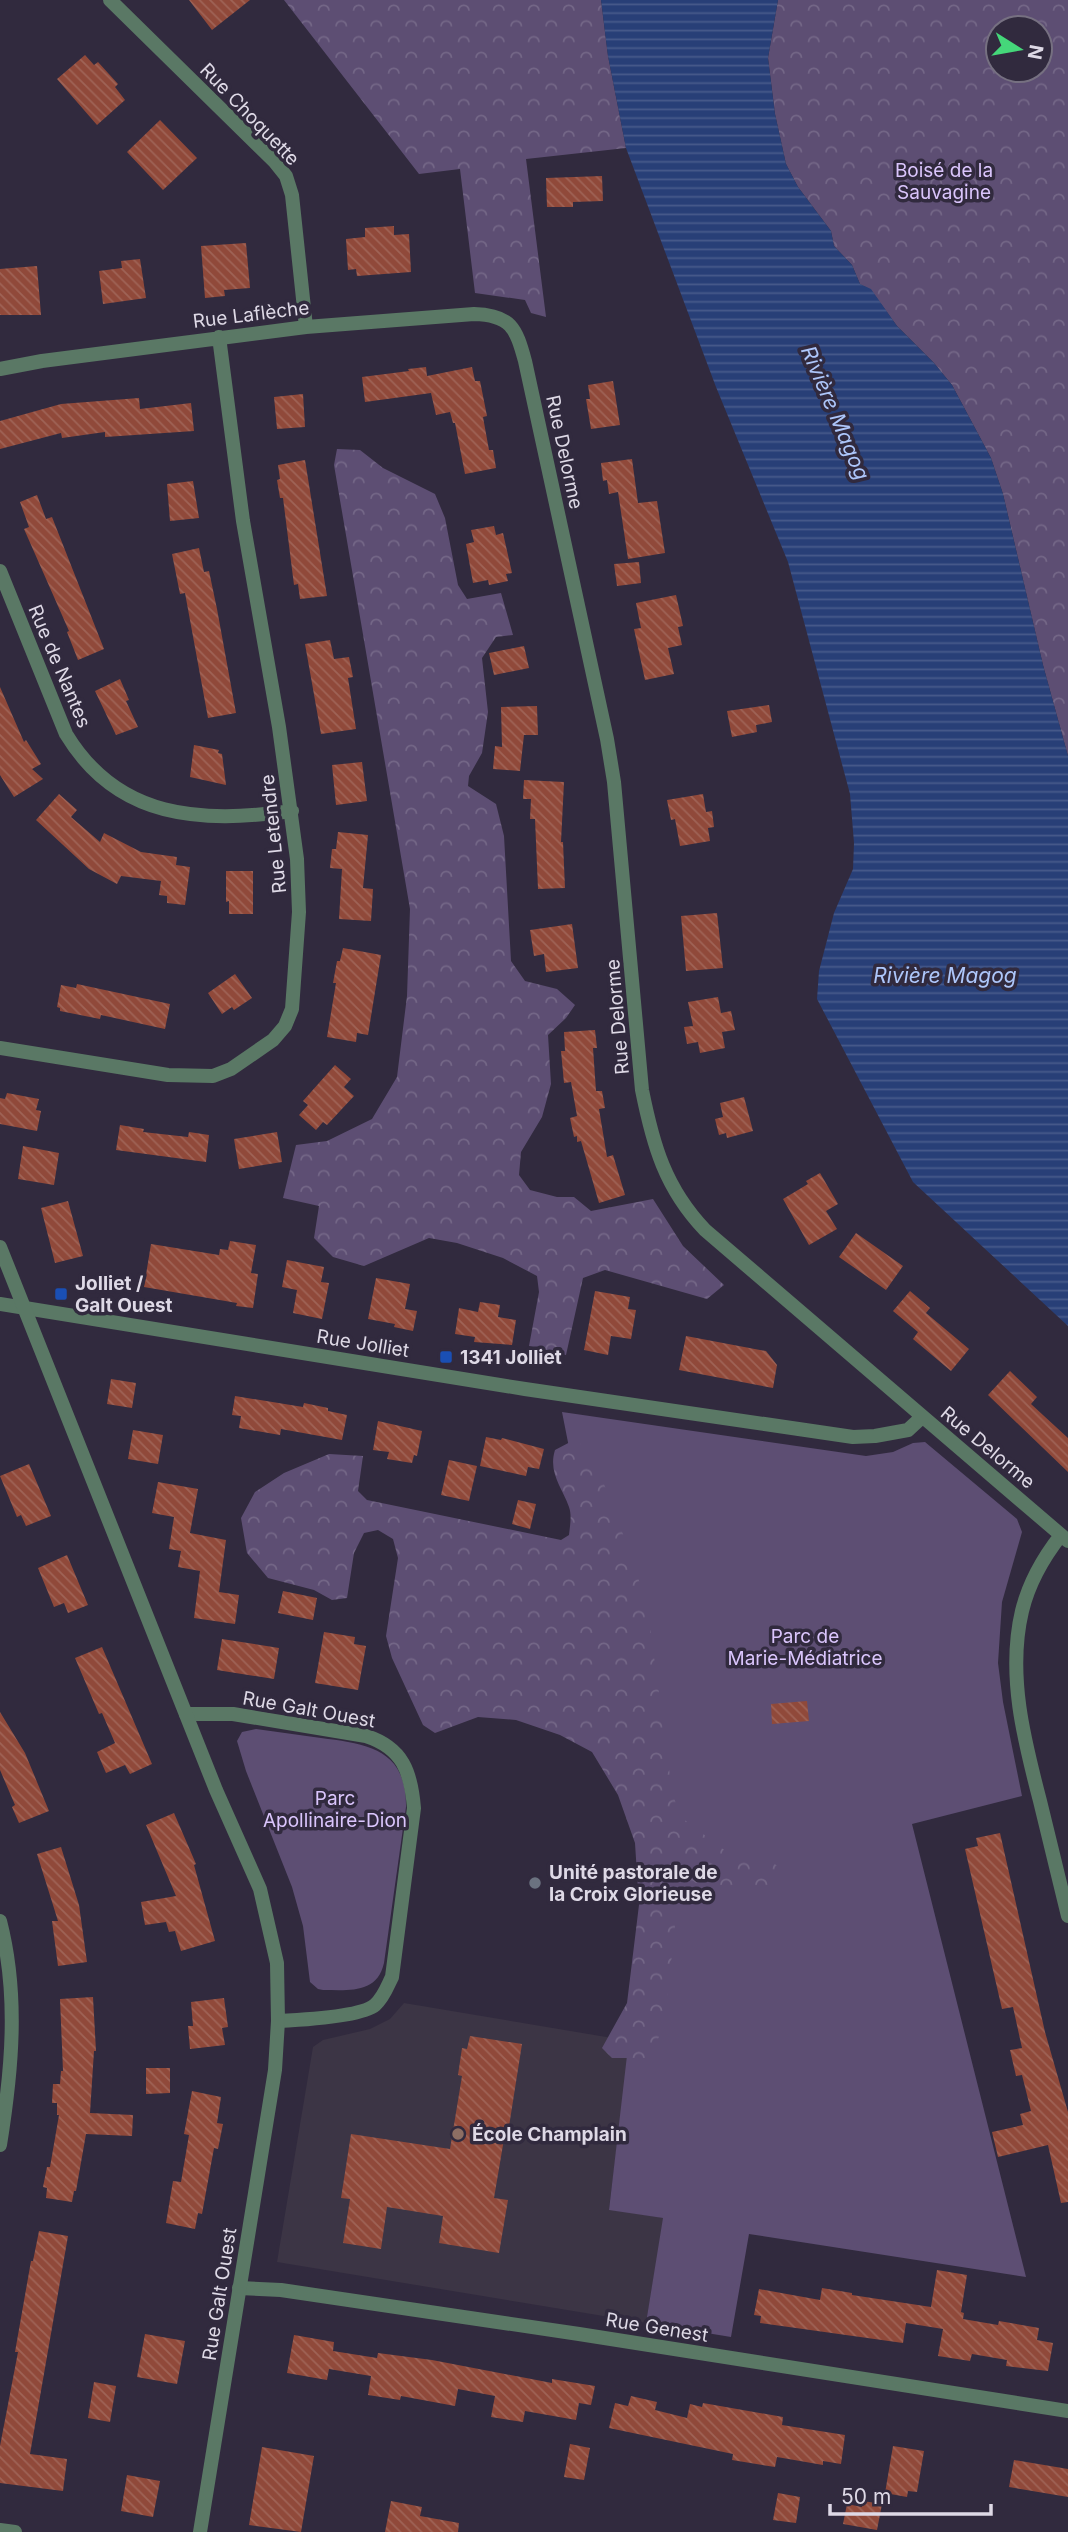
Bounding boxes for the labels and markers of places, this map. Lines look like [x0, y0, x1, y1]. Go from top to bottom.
place label: Jolliet / Galt Ouest [75, 1272, 173, 1317]
marker: Jolliet / Galt Ouest [53, 1286, 69, 1302]
place label: 1341 Jolliet [460, 1346, 562, 1369]
marker: 1341 Jolliet [438, 1349, 454, 1365]
place label: Unité pastorale de la Croix Glorieuse [549, 1861, 718, 1906]
marker: Unité pastorale de la Croix Glorieuse [527, 1875, 543, 1891]
place label: École Champlain [472, 2123, 627, 2146]
marker: École Champlain [450, 2126, 466, 2142]

